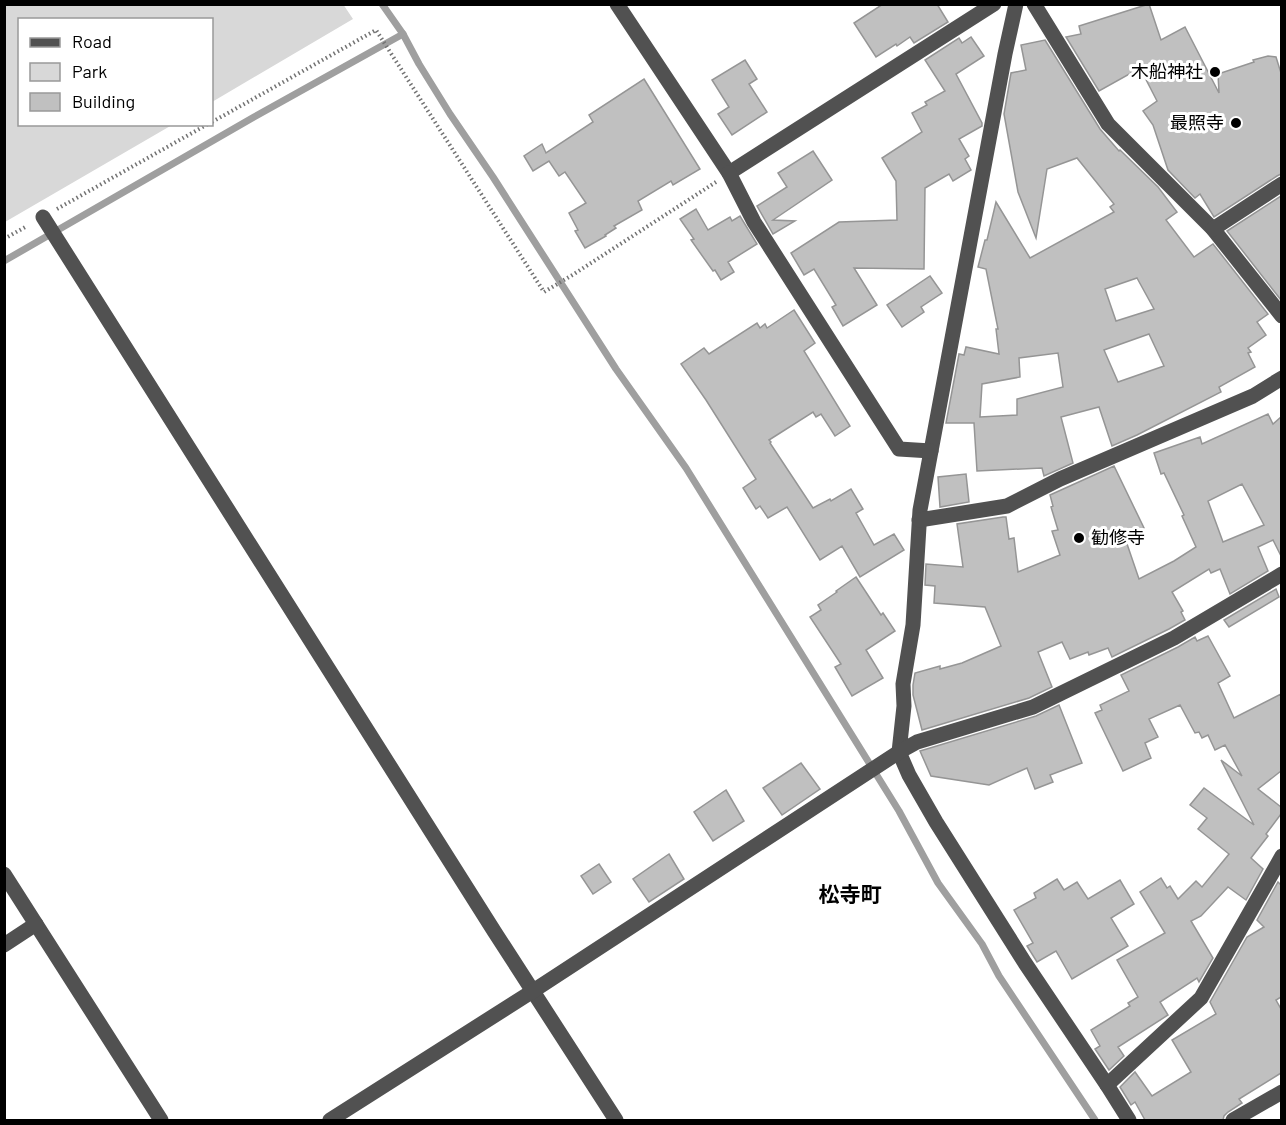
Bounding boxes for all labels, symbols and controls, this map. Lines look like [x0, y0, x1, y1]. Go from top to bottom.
legend [18, 18, 213, 126]
text: Road [72, 30, 112, 52]
text: Park [72, 60, 107, 82]
place label: 木船神社 [1131, 60, 1203, 82]
marker: 木船神社 [1208, 65, 1222, 79]
text: Building [72, 90, 135, 112]
place label: 最照寺 [1170, 111, 1224, 133]
marker: 最照寺 [1229, 116, 1243, 130]
place label: 勧修寺 [1091, 526, 1145, 548]
marker: 勧修寺 [1072, 531, 1086, 545]
district label: 松寺町 [819, 881, 882, 906]

